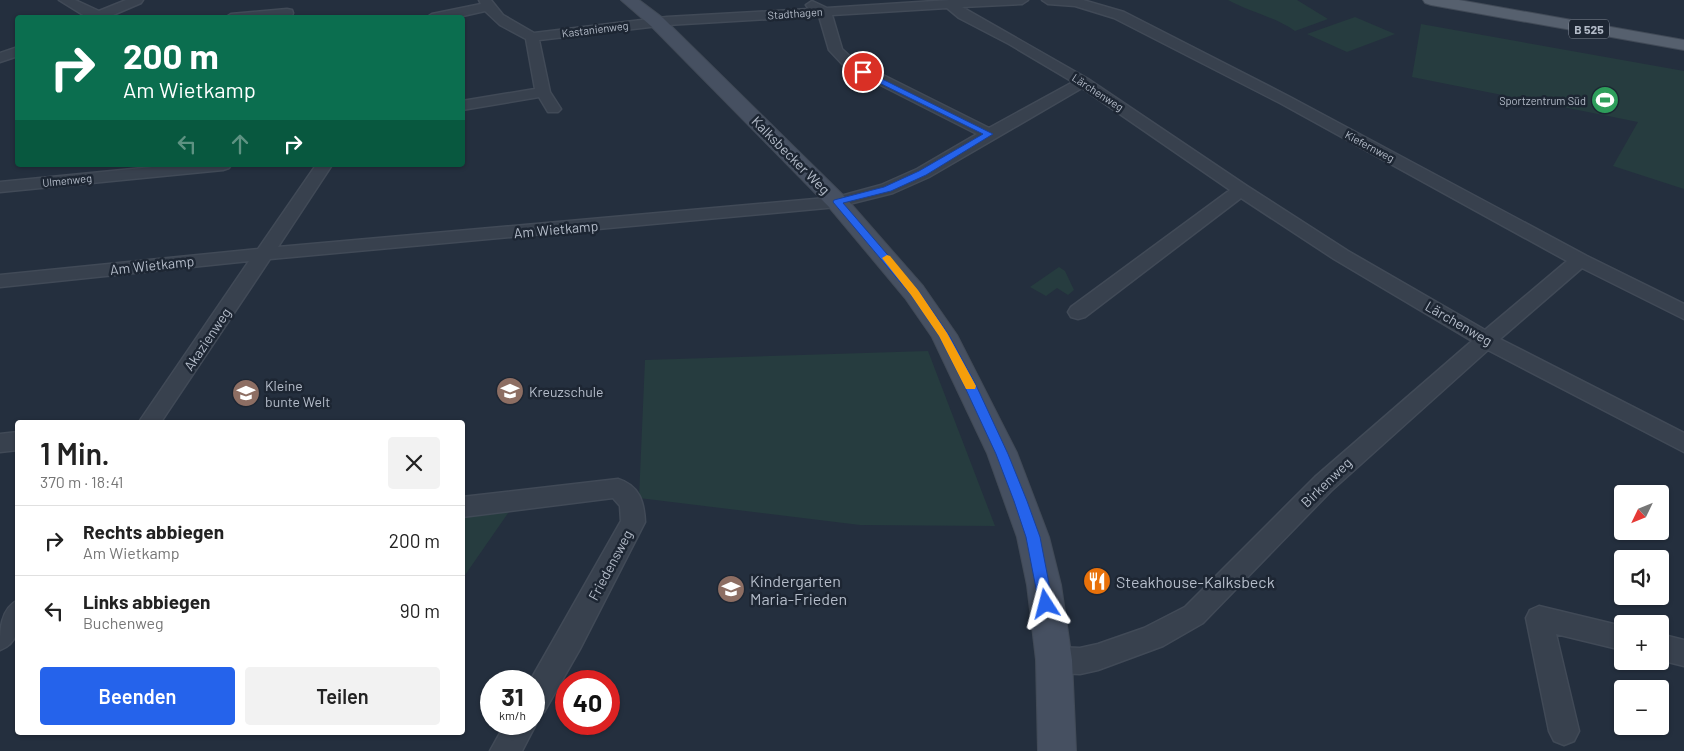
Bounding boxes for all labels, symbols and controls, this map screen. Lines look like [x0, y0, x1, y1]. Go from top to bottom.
street label: Stadthagen [767, 5, 823, 21]
street label: Kastanienweg [561, 18, 629, 40]
road number: B 525 [1569, 20, 1609, 38]
text: 200 m [123, 34, 219, 76]
icon: right [40, 35, 105, 100]
pin [842, 51, 884, 93]
icon: arrive [849, 58, 877, 86]
street label: Lärchenweg [1070, 71, 1126, 113]
text: Am Wietkamp [123, 76, 256, 102]
sports icon: Sportzentrum Süd [1590, 85, 1620, 115]
place label: Sportzentrum Süd [1499, 94, 1586, 107]
street label: Kalksbecker Weg [748, 112, 834, 198]
street label: Kiefernweg [1343, 128, 1397, 164]
icon: left [173, 130, 201, 158]
icon: ahead [226, 130, 254, 158]
icon: right [279, 130, 307, 158]
street label: Ulmenweg [42, 171, 93, 189]
street label: Am Wietkamp [513, 217, 599, 241]
street label: Am Wietkamp [109, 252, 195, 278]
street label: Lärchenweg [1422, 297, 1496, 349]
street label: Akazienweg [180, 304, 234, 374]
school or university icon: Kreuzschule [495, 376, 525, 406]
place label: Kleine bunte Welt [265, 377, 330, 410]
school or university icon: Kleine bunte Welt [231, 378, 261, 408]
place label: Kreuzschule [529, 383, 604, 400]
text: 1 Min. [40, 435, 110, 471]
button: close [388, 437, 440, 489]
street label: Birkenweg [1297, 454, 1355, 510]
text: 370 m · 18:41 [40, 472, 123, 491]
north arrow [1614, 485, 1669, 540]
map controls [1614, 485, 1669, 735]
text: Rechts abbiegen [83, 520, 224, 543]
icon: right [40, 527, 68, 555]
street label: Friedensweg [584, 527, 636, 603]
text: 200 m [389, 529, 440, 552]
text: Am Wietkamp [83, 543, 180, 562]
button: sound [1614, 550, 1669, 605]
restaurant icon: Steakhouse-Kalksbeck [1082, 566, 1112, 596]
place label: Kindergarten Maria-Frieden [750, 571, 847, 608]
place label: Steakhouse-Kalksbeck [1116, 572, 1275, 591]
school or university icon: Kindergarten Maria-Frieden [716, 574, 746, 604]
position arrow [1019, 577, 1071, 629]
text: Links abbiegen [83, 590, 210, 613]
icon: left [40, 597, 68, 625]
text: 90 m [400, 599, 440, 622]
text: Buchenweg [83, 613, 164, 632]
button: + [1614, 615, 1669, 670]
button: Beenden [40, 667, 235, 725]
button: Teilen [245, 667, 440, 725]
speed limit sign: 40 [555, 670, 620, 735]
button: − [1614, 680, 1669, 735]
text: 31 [501, 681, 524, 711]
text: km/h [499, 708, 526, 722]

